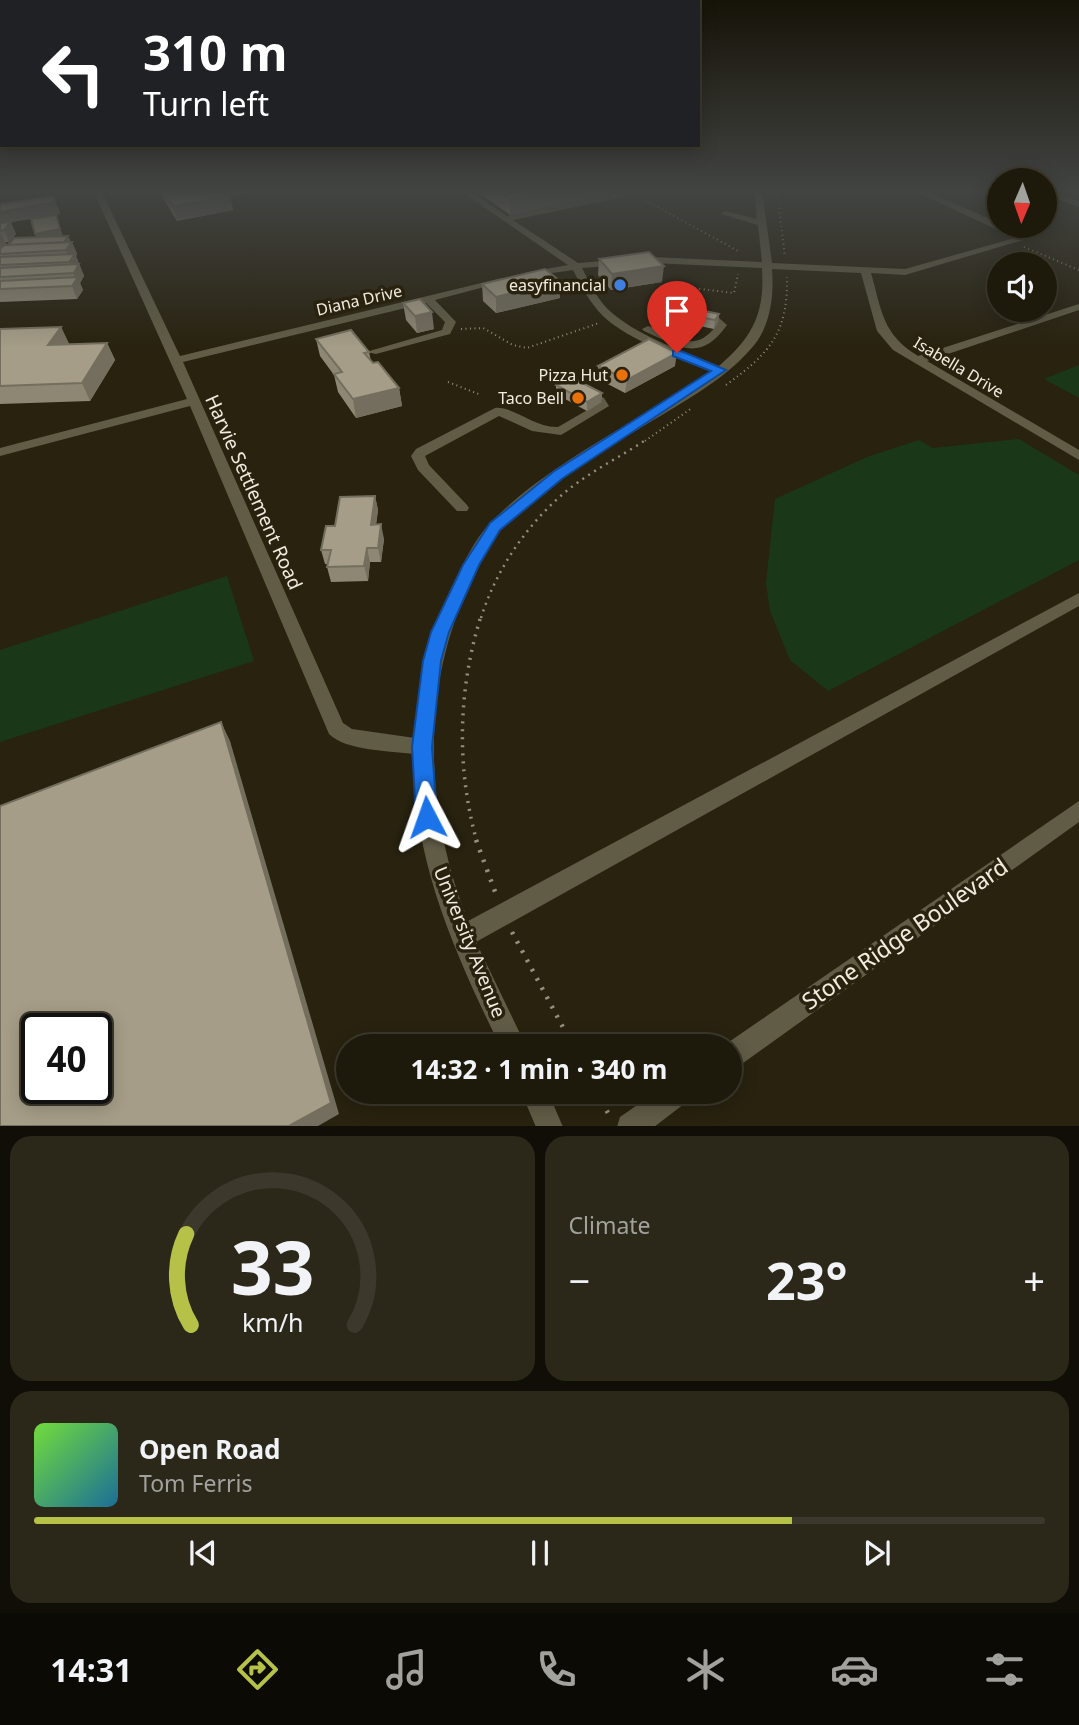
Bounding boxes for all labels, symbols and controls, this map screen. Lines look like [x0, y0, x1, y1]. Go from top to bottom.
text: 310 m [143, 19, 288, 85]
icon: left [28, 28, 119, 119]
text: Turn left [143, 82, 269, 125]
north arrow [987, 168, 1057, 238]
map controls [987, 168, 1057, 322]
button: sound [987, 252, 1057, 322]
place label: easyfinancial [509, 274, 606, 296]
marker: easyfinancial [612, 277, 628, 293]
street label: Diana Drive [314, 279, 404, 321]
pin [647, 281, 707, 353]
icon: arrive [658, 292, 696, 330]
street label: Isabella Drive [910, 331, 1008, 403]
place label: Pizza Hut [538, 364, 608, 386]
marker: Pizza Hut [614, 367, 630, 383]
place label: Taco Bell [498, 387, 564, 409]
street label: Harvie Settlement Road [199, 390, 309, 594]
marker: Taco Bell [570, 390, 586, 406]
position arrow [390, 780, 464, 854]
street label: Stone Ridge Boulevard [795, 850, 1014, 1016]
street label: University Avenue [428, 863, 512, 1021]
speed limit sign: 40 [21, 1013, 112, 1104]
text: 14:32 · 1 min · 340 m [411, 1051, 667, 1087]
text: Climate [569, 1209, 651, 1241]
text: 33 [231, 1217, 314, 1316]
text: 23° [766, 1244, 848, 1315]
text: − [569, 1254, 590, 1306]
text: + [1023, 1254, 1045, 1306]
text: km/h [241, 1304, 303, 1338]
text: Open Road [139, 1431, 281, 1467]
text: Tom Ferris [139, 1467, 252, 1499]
icon: previous [184, 1534, 222, 1572]
icon: pause [521, 1534, 559, 1572]
icon: next [858, 1534, 896, 1572]
icon: directions [233, 1645, 282, 1694]
icon: music [382, 1645, 431, 1694]
icon: phone [532, 1645, 581, 1694]
icon: climate [681, 1645, 730, 1694]
icon: car [830, 1645, 879, 1694]
icon: filters [980, 1645, 1029, 1694]
text: 14:31 [50, 1648, 132, 1691]

